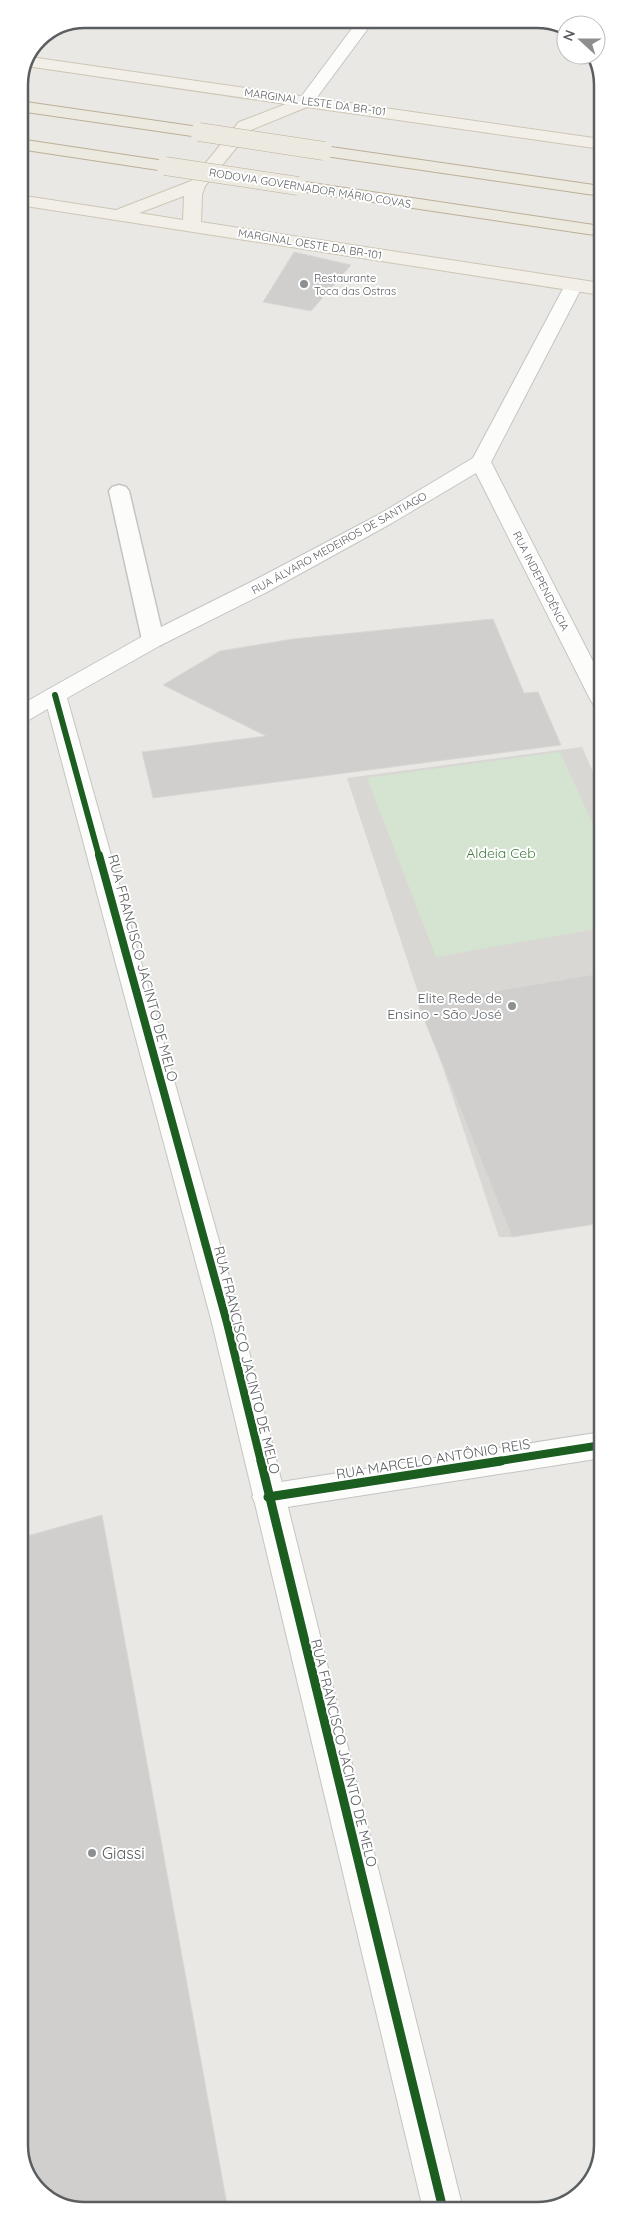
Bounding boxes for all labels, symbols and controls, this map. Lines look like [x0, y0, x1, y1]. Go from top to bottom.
north arrow [556, 15, 606, 65]
text: N [559, 27, 579, 43]
street label: MARGINAL LESTE DA BR-101 [243, 85, 387, 119]
street label: RODOVIA GOVERNADOR MÁRIO COVAS [208, 165, 412, 211]
street label: MARGINAL OESTE DA BR-101 [237, 226, 383, 262]
place label: Restaurante Toca das Ostras [314, 271, 396, 298]
marker: Restaurante Toca das Ostras [298, 278, 310, 290]
street label: RUA ÁLVARO MEDEIROS DE SANTIAGO [249, 489, 429, 597]
street label: RUA INDEPENDÊNCIA [510, 529, 572, 633]
park label: Aldeia Ceb [466, 844, 536, 862]
street label: RUA FRANCISCO JACINTO DE MELO [104, 852, 182, 1084]
place label: Elite Rede de Ensino - São José [387, 989, 502, 1023]
marker: Elite Rede de Ensino - São José [506, 1000, 518, 1012]
street label: RUA FRANCISCO JACINTO DE MELO [210, 1244, 284, 1476]
street label: RUA MARCELO ANTÔNIO REIS [335, 1435, 531, 1483]
street label: RUA FRANCISCO JACINTO DE MELO [307, 1637, 381, 1869]
place label: Giassi [102, 1843, 145, 1863]
marker: Giassi [86, 1847, 98, 1859]

